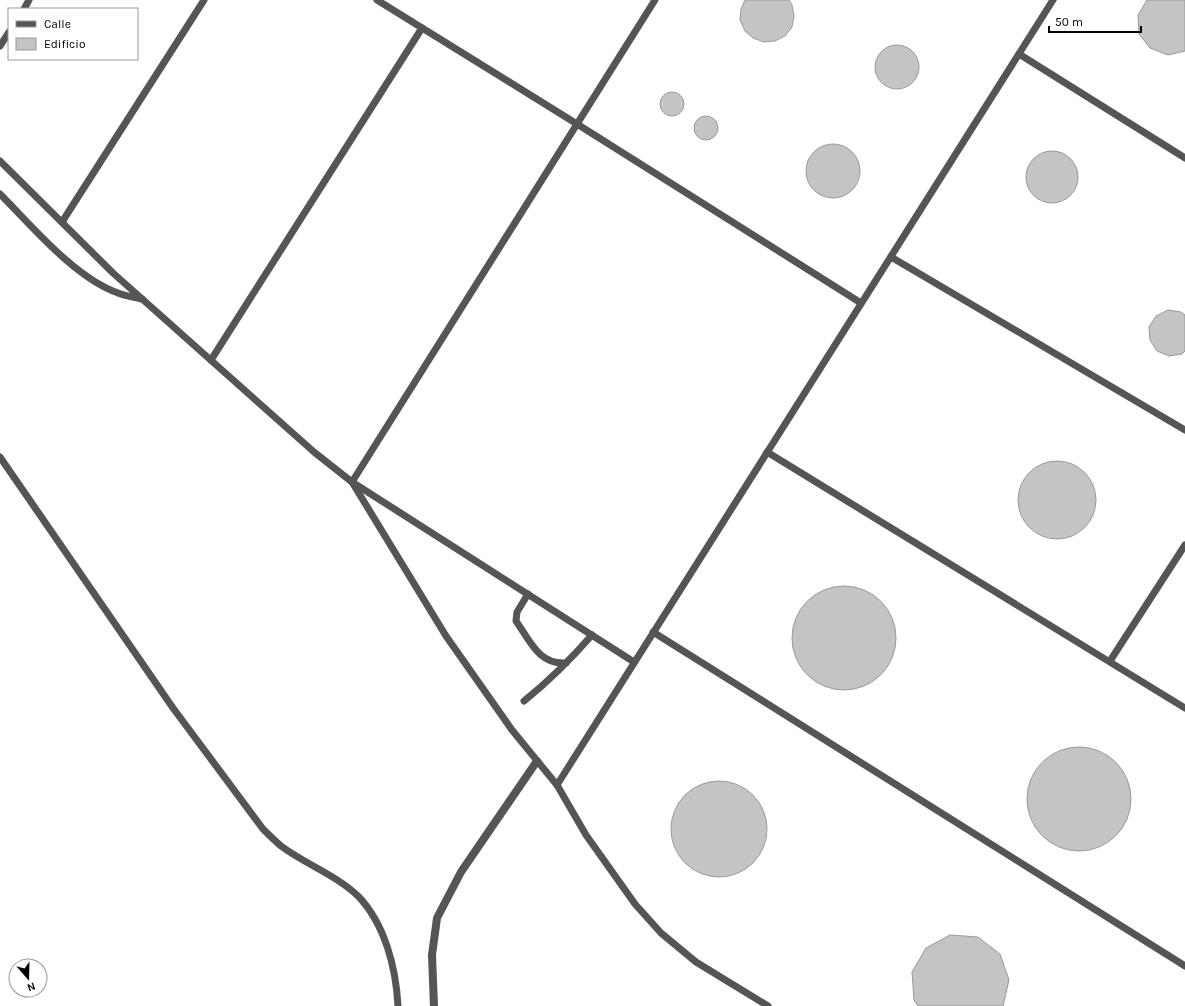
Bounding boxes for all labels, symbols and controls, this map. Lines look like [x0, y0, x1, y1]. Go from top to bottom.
legend [8, 8, 138, 60]
scale bar [1049, 8, 1141, 34]
text: 50 m [1055, 15, 1083, 29]
text: Calle [44, 17, 71, 31]
text: Edificio [44, 37, 85, 51]
north arrow [8, 958, 48, 998]
text: N [25, 979, 37, 994]

